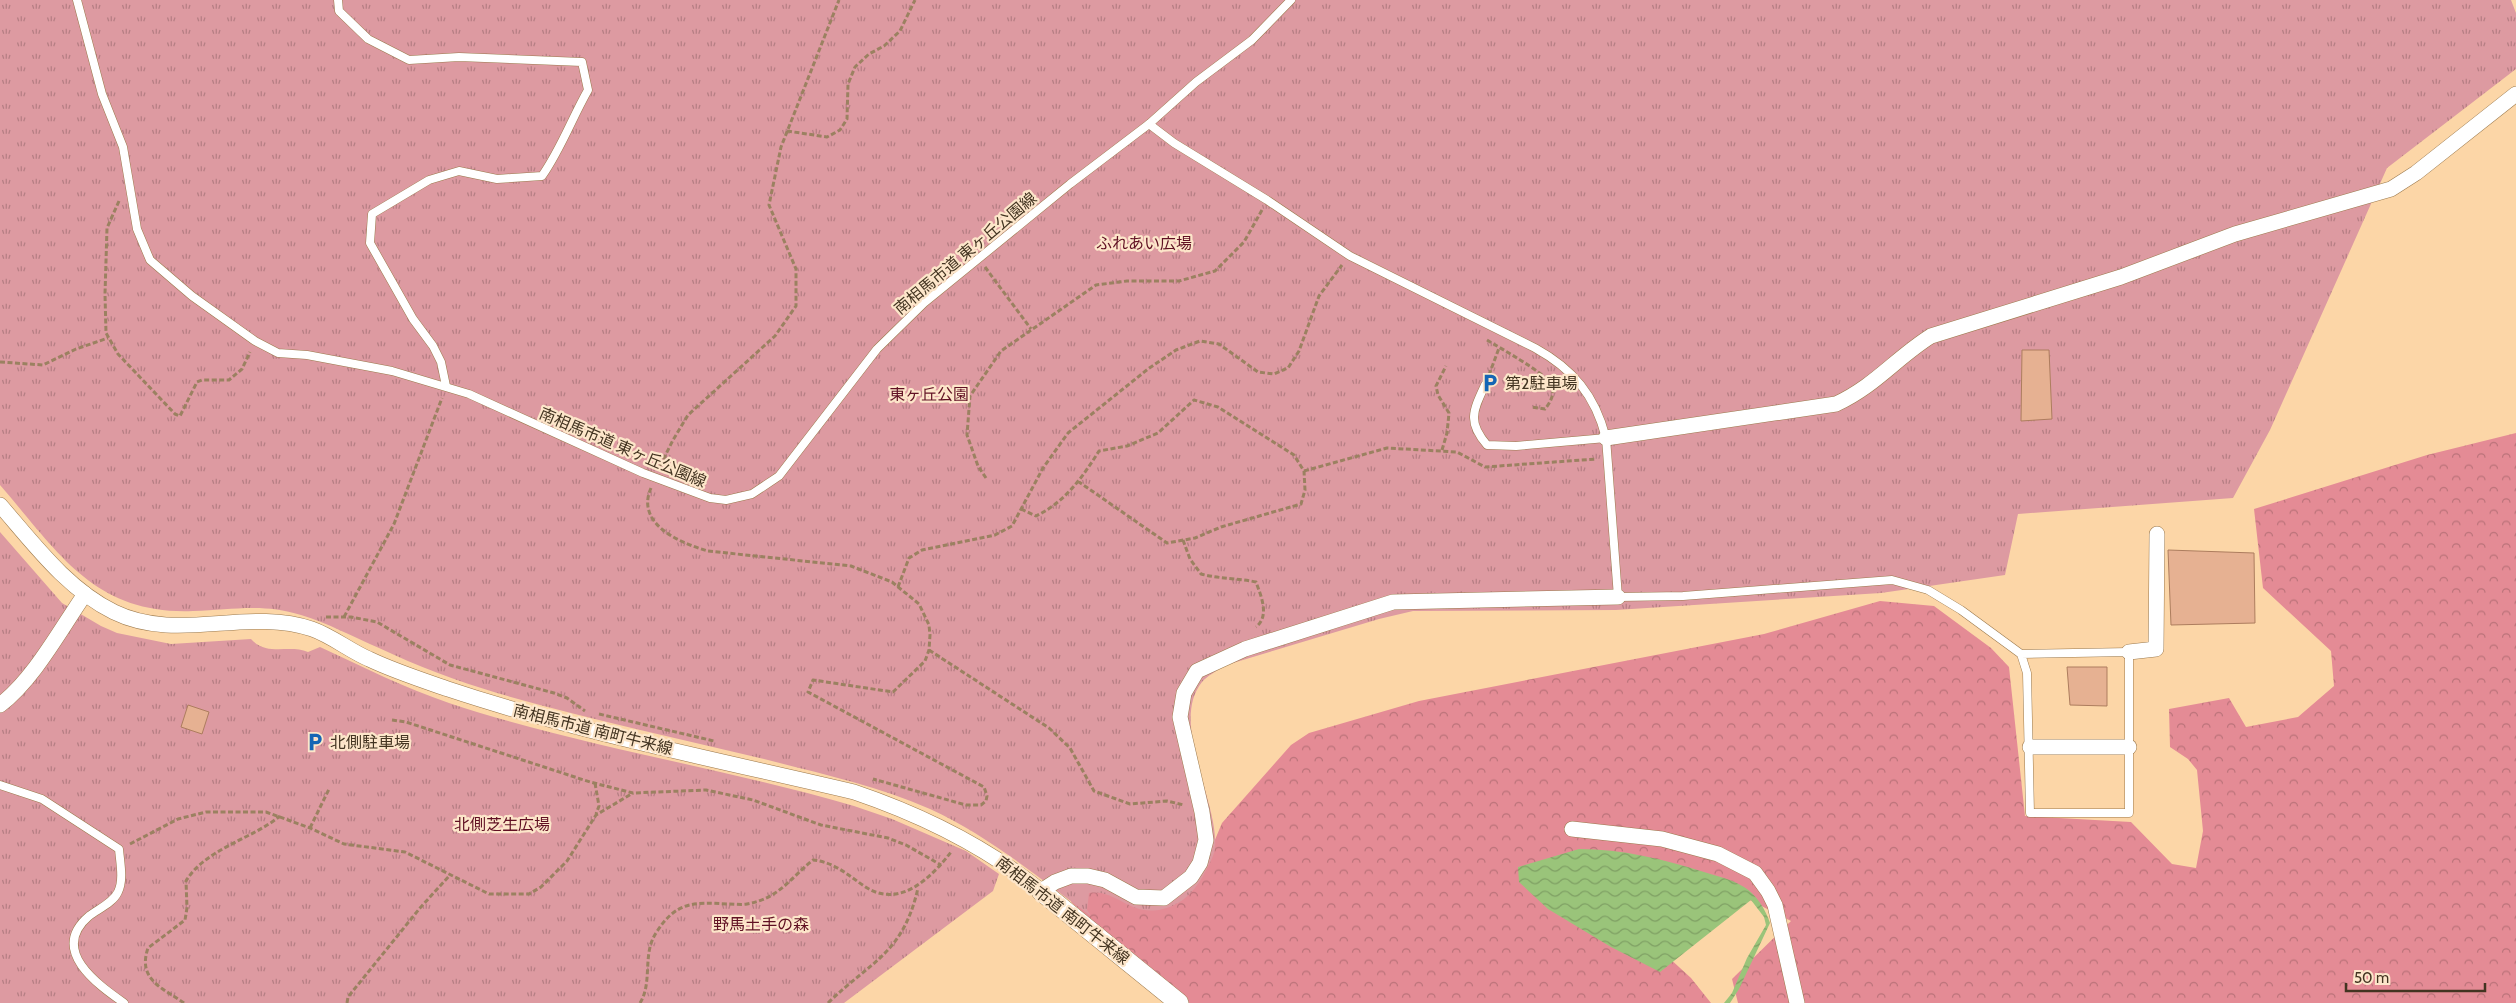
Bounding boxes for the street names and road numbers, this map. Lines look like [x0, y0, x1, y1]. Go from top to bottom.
street label: 南相馬市道 東ヶ丘公園線 [890, 188, 1040, 318]
street label: 南相馬市道 東ヶ丘公園線 [536, 404, 709, 491]
street label: 南相馬市道 南町牛来線 [511, 700, 675, 758]
street label: 南相馬市道 南町牛来線 [992, 853, 1133, 968]

